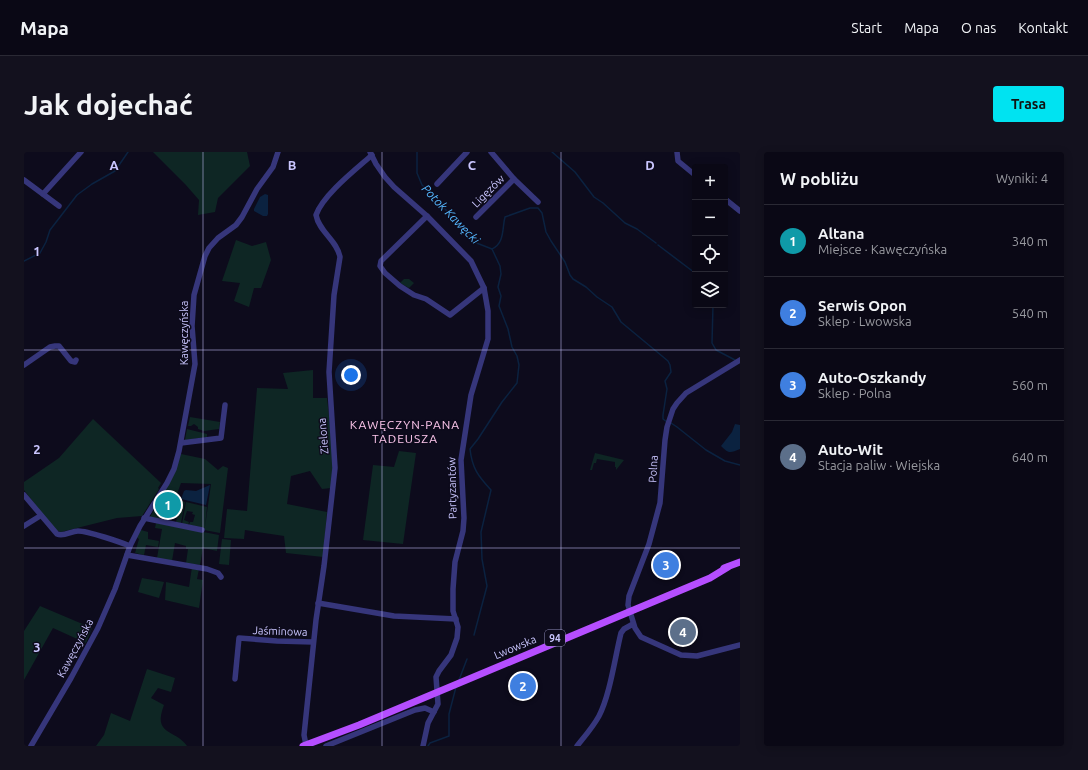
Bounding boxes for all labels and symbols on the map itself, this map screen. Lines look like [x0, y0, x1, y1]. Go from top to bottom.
text: A [109, 158, 119, 172]
text: B [288, 158, 297, 172]
text: C [468, 158, 477, 172]
text: D [645, 158, 655, 172]
street label: Ligęzów [469, 172, 507, 210]
water label: Potok Kawęcki [419, 182, 483, 247]
text: 1 [33, 244, 41, 258]
street label: Kawęczyńska [178, 301, 190, 365]
your location [341, 365, 361, 385]
street label: Zielona [315, 417, 331, 455]
district label: KAWĘCZYN-PANA TADEUSZA [350, 418, 460, 445]
text: 2 [33, 442, 41, 456]
street label: Polna [646, 455, 660, 483]
street label: Partyzantów [445, 456, 459, 519]
pin: 1 [155, 490, 181, 520]
pin: 3 [653, 550, 679, 580]
street label: Kawęczyńska [55, 617, 95, 679]
pin: 4 [670, 617, 696, 647]
street label: Jaśminowa [252, 624, 308, 638]
road number: 94 [545, 630, 565, 646]
street label: Lwowska [492, 633, 538, 661]
text: 3 [33, 640, 41, 654]
pin: 2 [510, 671, 536, 701]

